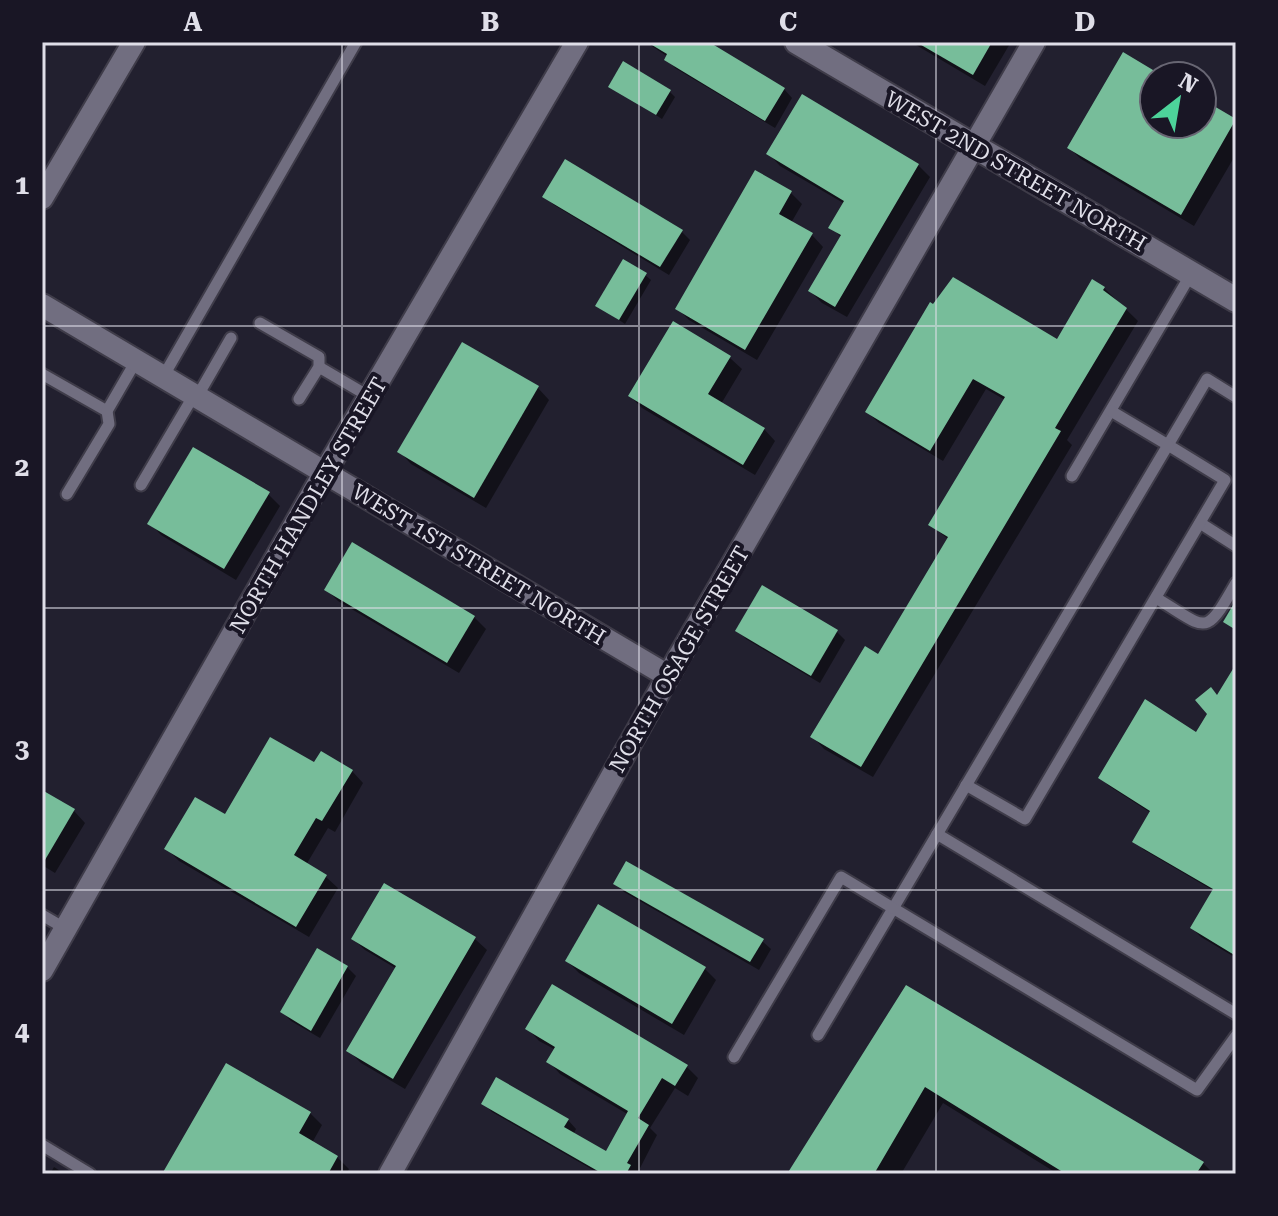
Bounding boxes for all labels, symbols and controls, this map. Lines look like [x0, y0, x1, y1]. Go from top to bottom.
text: A [184, 7, 203, 37]
text: B [481, 7, 499, 37]
text: C [779, 7, 797, 37]
text: D [1075, 7, 1095, 37]
north arrow [1138, 60, 1218, 140]
text: N [1174, 68, 1202, 98]
street label: WEST 2ND STREET NORTH [881, 86, 1151, 257]
text: 1 [15, 170, 29, 200]
street label: NORTH HANDLEY STREET [225, 373, 392, 638]
text: 2 [15, 452, 29, 482]
street label: WEST 1ST STREET NORTH [348, 479, 610, 650]
street label: NORTH OSAGE STREET [604, 542, 755, 777]
text: 3 [15, 734, 29, 764]
text: 4 [15, 1016, 30, 1046]

